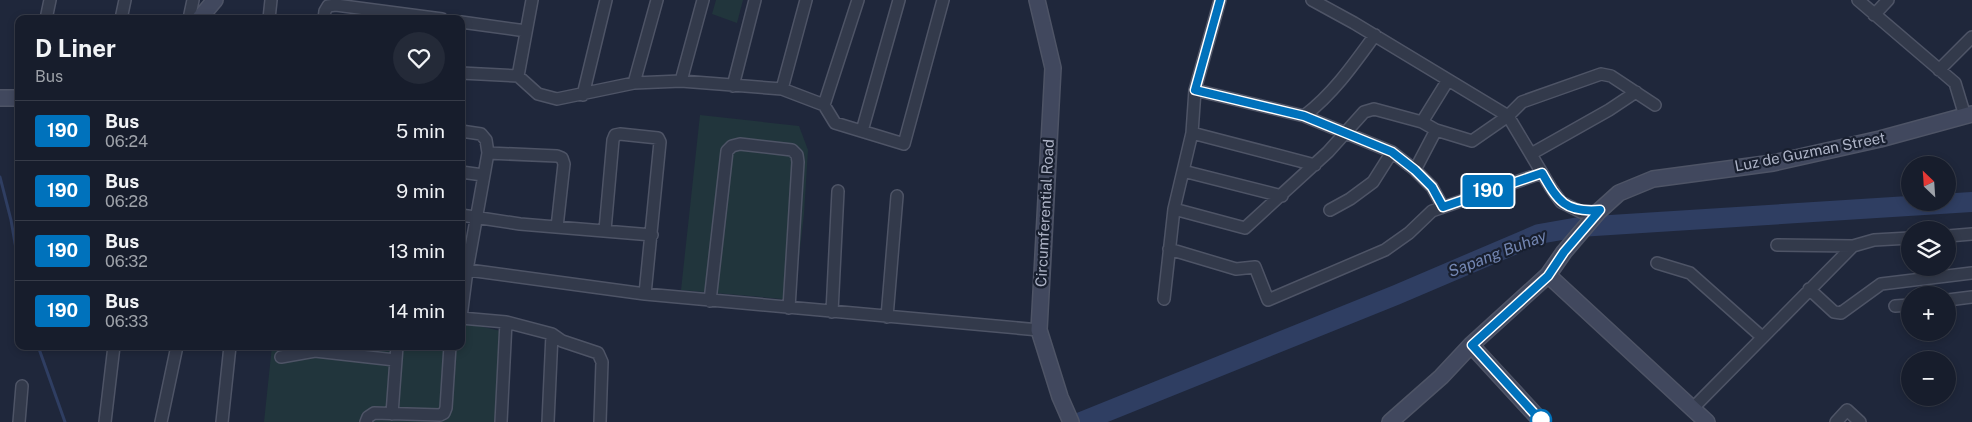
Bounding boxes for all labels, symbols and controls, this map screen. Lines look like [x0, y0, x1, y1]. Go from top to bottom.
button: heart [393, 32, 445, 84]
text: D Liner [35, 34, 116, 62]
text: Bus [35, 67, 63, 86]
text: Bus [105, 110, 139, 132]
text: 190 [47, 120, 78, 141]
text: 5 min [396, 120, 445, 142]
street label: Luz de Guzman Street [1733, 129, 1887, 174]
text: 06:24 [105, 132, 148, 151]
street label: Circumferential Road [1032, 139, 1057, 287]
north arrow [1901, 156, 1956, 211]
map controls [1901, 156, 1956, 406]
text: Bus [105, 170, 139, 192]
line badge: 190 [1459, 175, 1517, 207]
text: 190 [47, 180, 78, 201]
text: 9 min [396, 180, 445, 202]
text: 190 [1472, 180, 1504, 201]
text: 06:28 [105, 192, 148, 211]
button: layers [1901, 221, 1956, 276]
water label: Sapang Buhay [1445, 226, 1550, 281]
text: Bus [105, 230, 139, 252]
text: 190 [47, 240, 78, 261]
text: 13 min [388, 240, 445, 262]
text: 06:32 [105, 252, 148, 271]
button: + [1901, 286, 1956, 341]
text: Bus [105, 290, 139, 312]
text: 190 [47, 300, 78, 321]
text: 14 min [388, 300, 445, 322]
text: 06:33 [105, 312, 148, 331]
button: − [1901, 351, 1956, 406]
unlabelled marker [1530, 409, 1552, 422]

